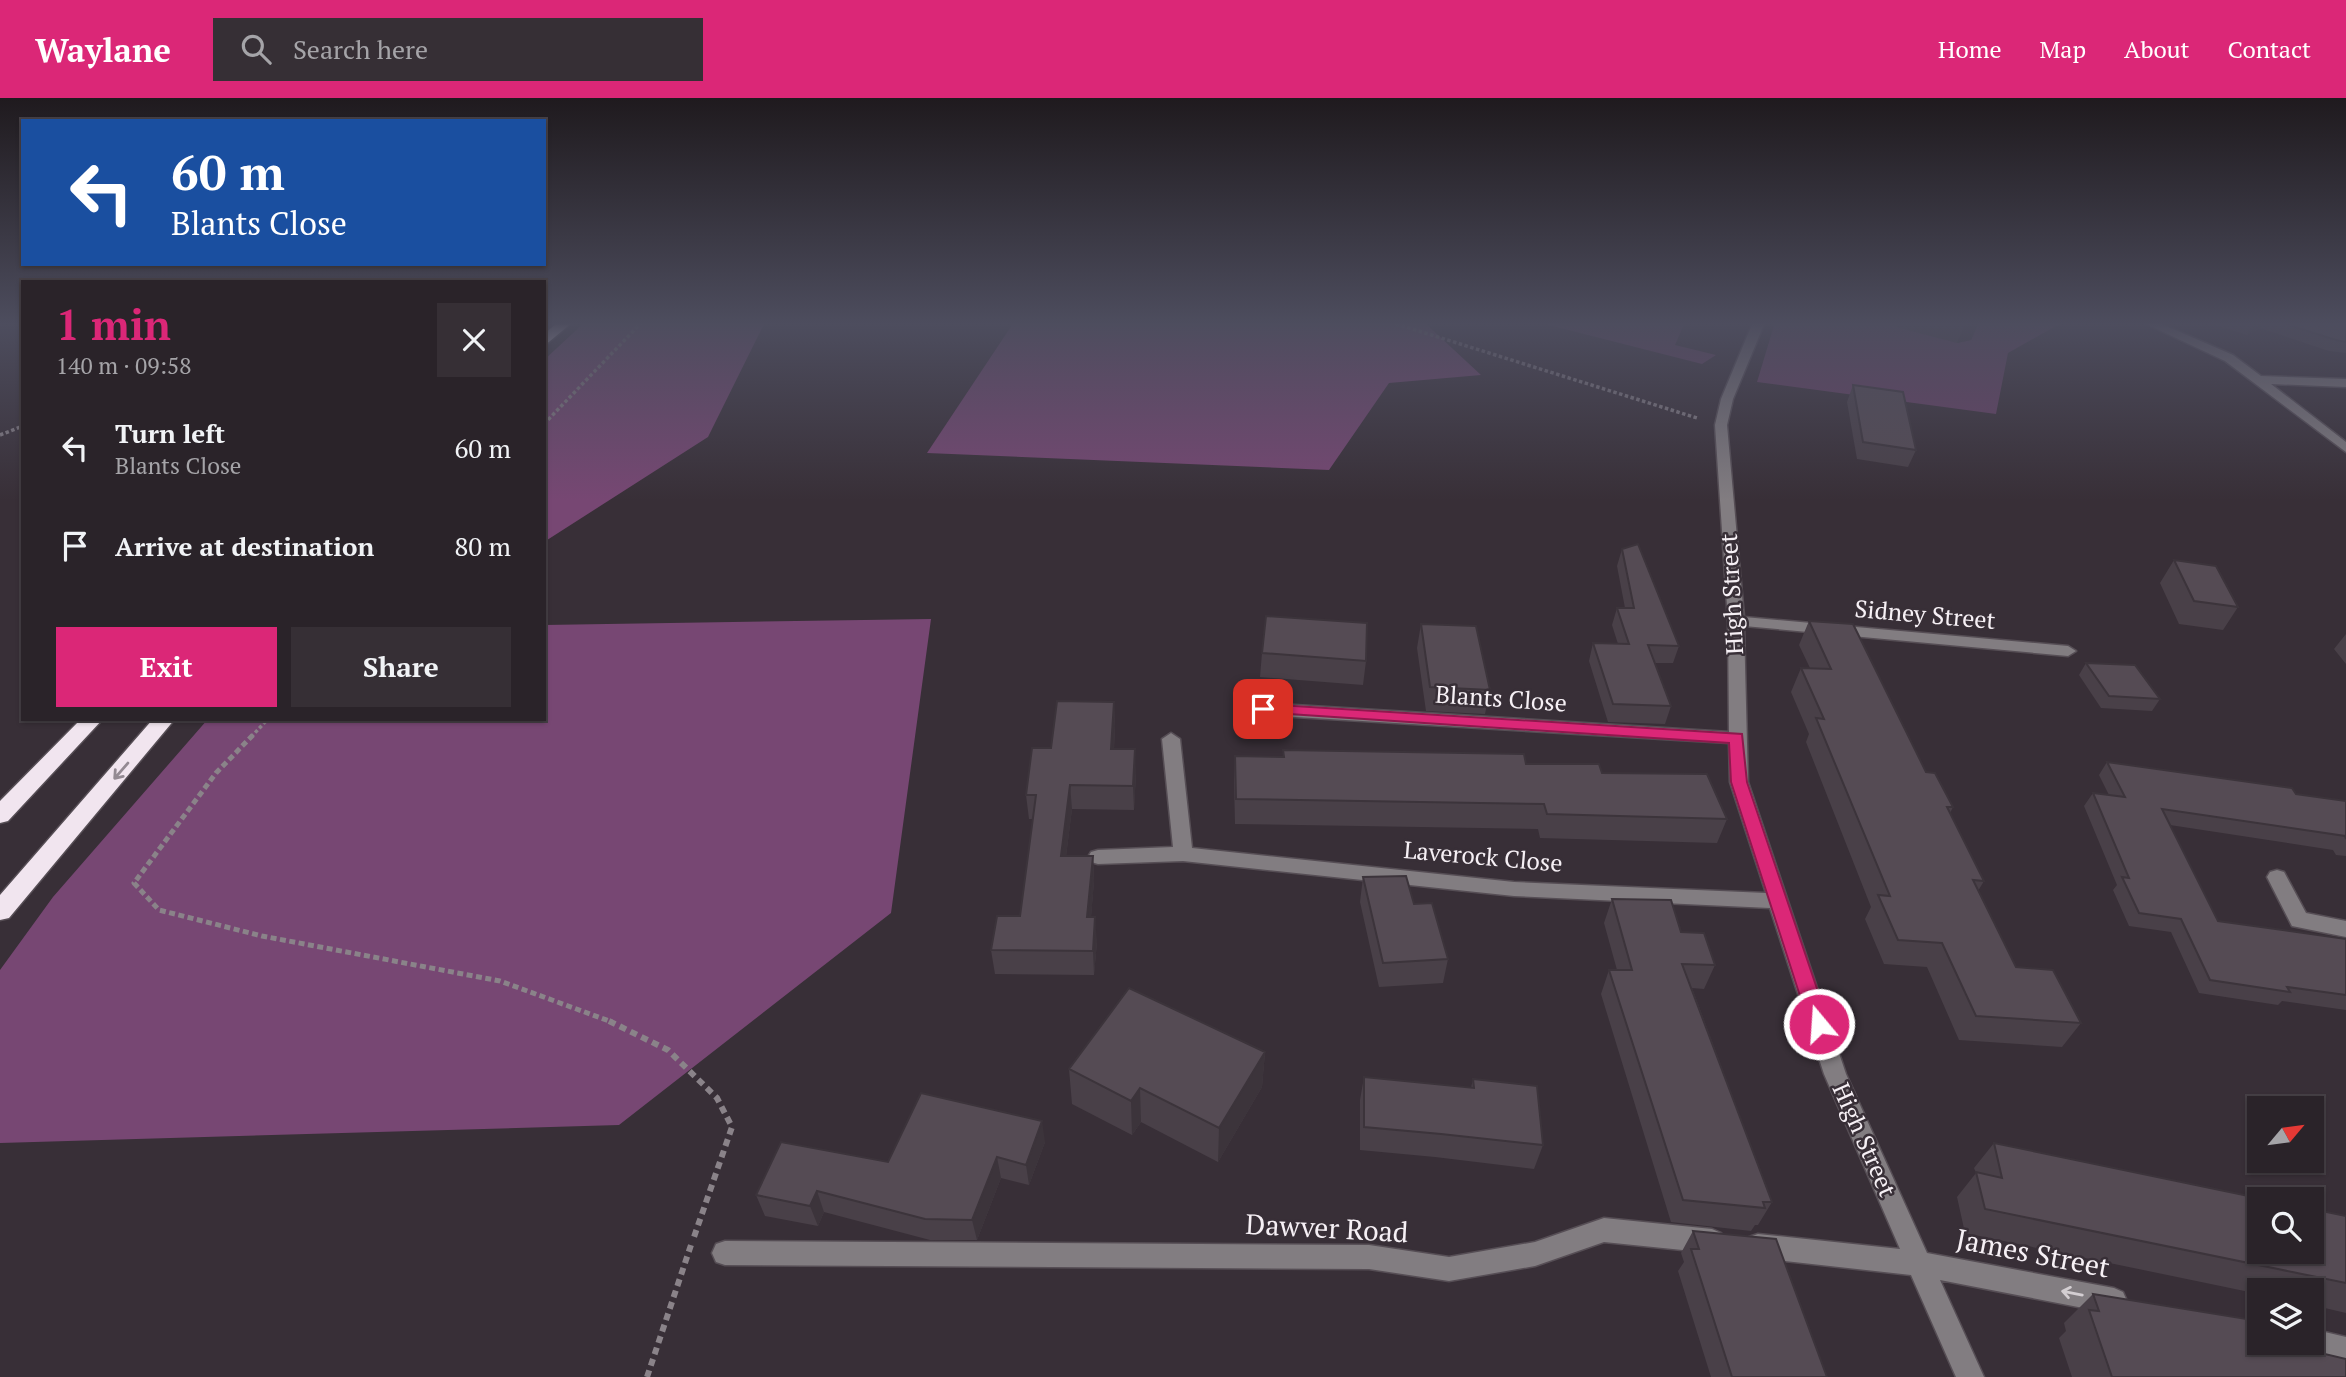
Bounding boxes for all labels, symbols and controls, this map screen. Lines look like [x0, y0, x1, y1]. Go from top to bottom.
search box [213, 18, 703, 81]
text: Waylane [35, 28, 171, 71]
icon: search [237, 30, 275, 68]
text: Search here [293, 32, 428, 66]
text: Home [1938, 33, 2002, 65]
text: Map [2040, 33, 2086, 65]
text: About [2124, 33, 2190, 65]
text: Contact [2228, 33, 2311, 65]
text: 60 m [171, 139, 285, 204]
icon: left [56, 147, 147, 238]
text: Blants Close [171, 202, 347, 244]
text: 1 min [56, 296, 171, 352]
button: close [437, 303, 511, 377]
text: 140 m · 09:58 [56, 350, 191, 381]
text: Turn left [115, 416, 225, 450]
icon: left [56, 429, 94, 467]
text: 60 m [455, 431, 511, 465]
text: Blants Close [115, 450, 241, 481]
icon: arrive [56, 527, 94, 565]
text: Arrive at destination [115, 529, 374, 563]
text: 80 m [455, 529, 511, 563]
street label: High Street [1712, 533, 1750, 655]
street label: Sidney Street [1853, 592, 1997, 636]
button: Exit [56, 627, 277, 707]
button: Share [291, 627, 511, 707]
street label: Blants Close [1434, 677, 1568, 719]
pin [1233, 679, 1293, 739]
icon: arrive [1244, 690, 1282, 728]
one-way arrow [113, 762, 129, 780]
street label: Laverock Close [1402, 833, 1564, 879]
position arrow [1782, 987, 1856, 1061]
street label: High Street [1826, 1078, 1904, 1202]
north arrow [2247, 1096, 2324, 1172]
map controls [2247, 1096, 2324, 1355]
button: search [2247, 1187, 2324, 1264]
street label: Dawver Road [1245, 1205, 1409, 1250]
street label: James Street [1953, 1220, 2114, 1286]
button: layers [2247, 1278, 2324, 1355]
one-way arrow [2061, 1285, 2084, 1299]

